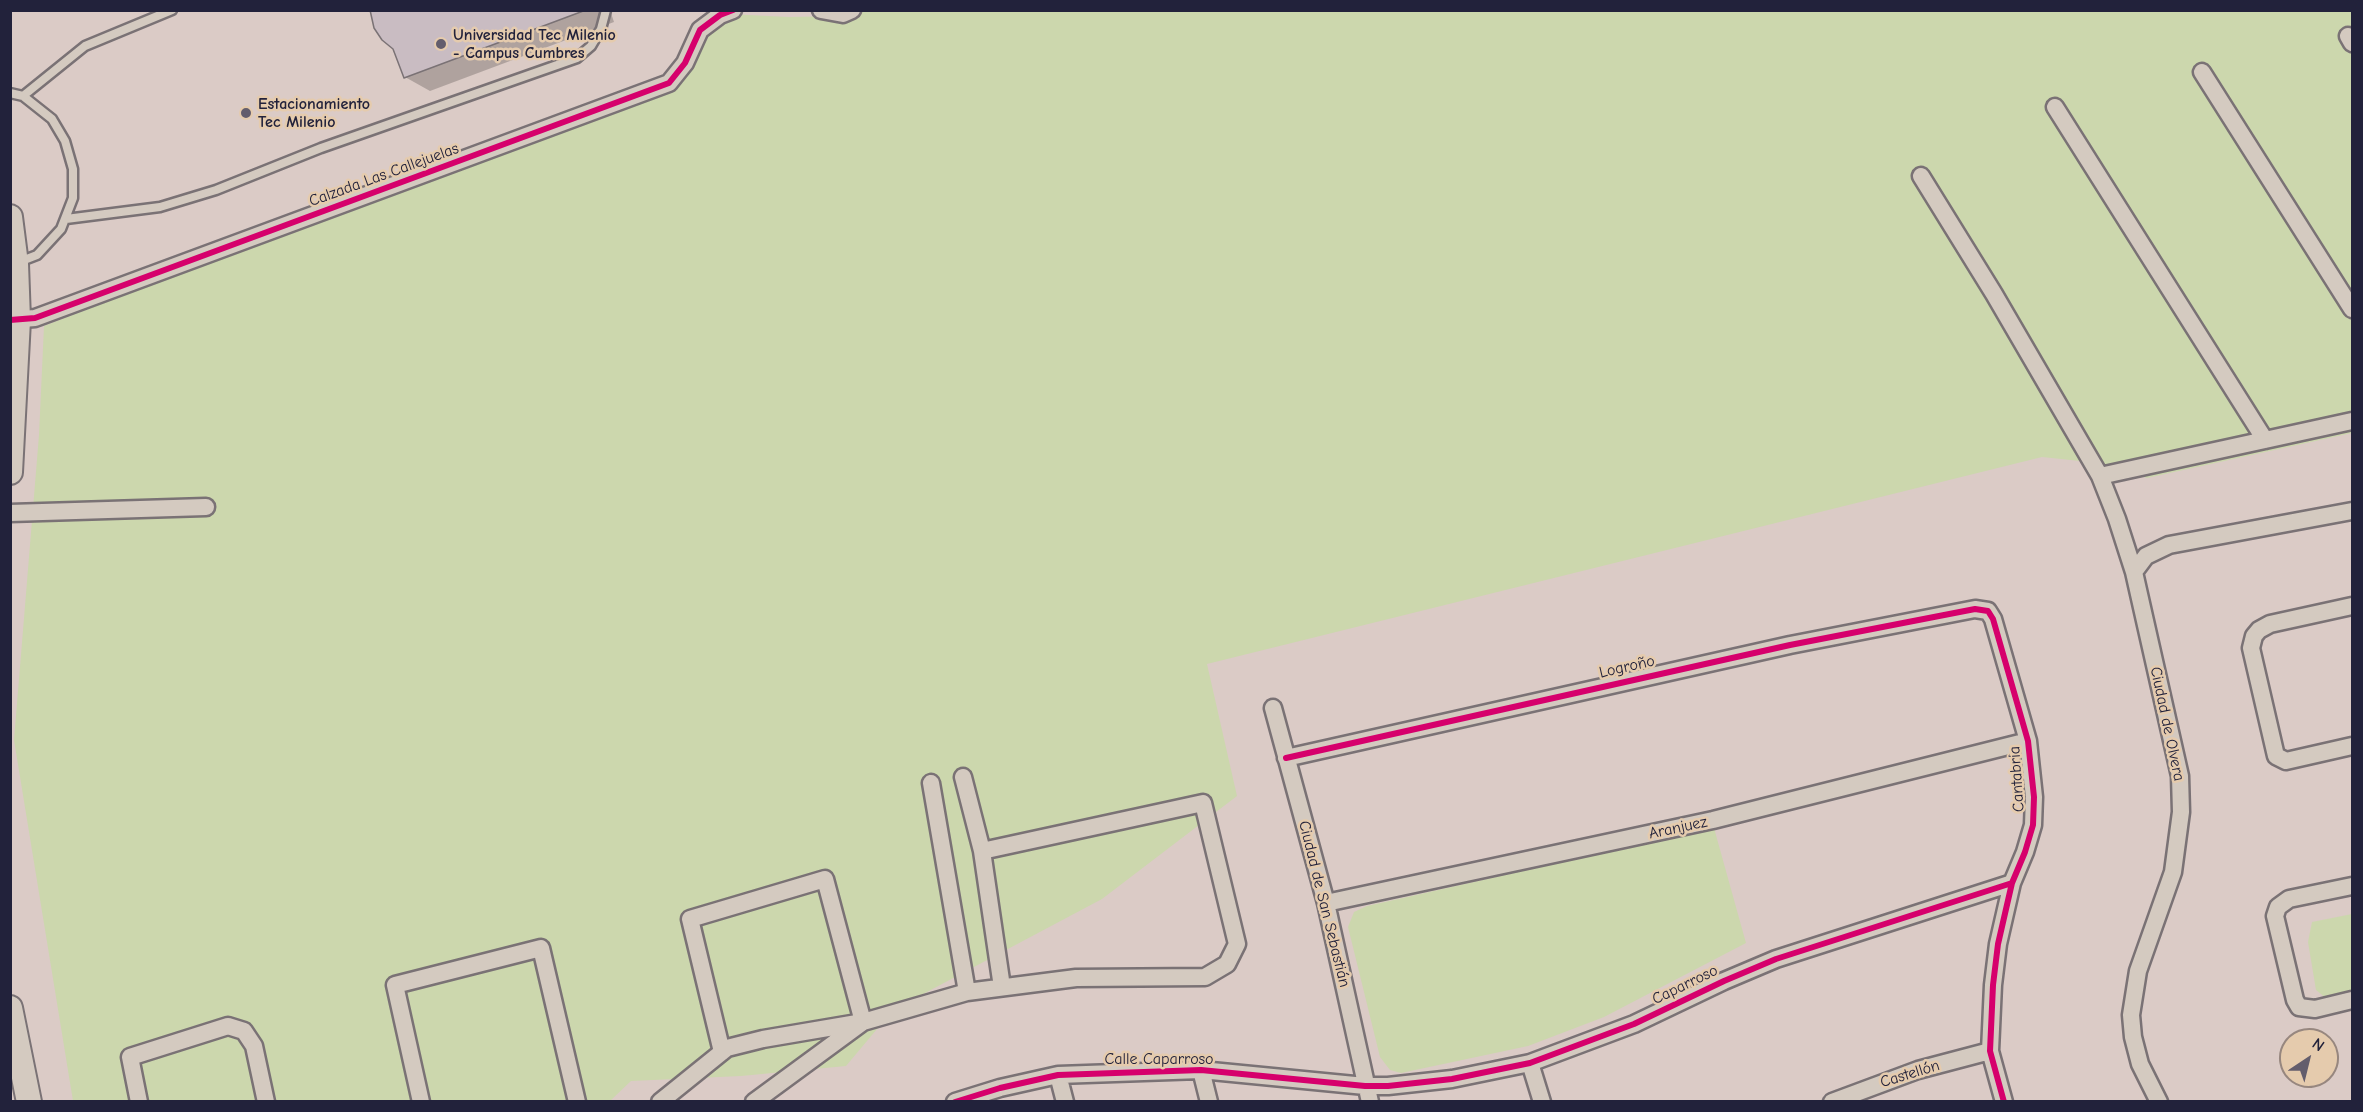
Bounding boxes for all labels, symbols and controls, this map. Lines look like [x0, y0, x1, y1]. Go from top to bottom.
place label: Universidad Tec Milenio - Campus Cumbres [453, 25, 616, 63]
marker: Universidad Tec Milenio - Campus Cumbres [434, 37, 448, 51]
place label: Estacionamiento Tec Milenio [258, 94, 370, 132]
marker: Estacionamiento Tec Milenio [239, 106, 253, 120]
street label: Calzada Las Callejuelas [306, 139, 462, 211]
street label: Logroño [1597, 651, 1657, 683]
street label: Ciudad de Olvera [2145, 665, 2189, 783]
street label: Cantabria [2005, 745, 2029, 813]
street label: Aranjuez [1647, 812, 1709, 844]
street label: Ciudad de San Sebastián [1294, 819, 1354, 989]
street label: Caparroso [1649, 961, 1721, 1009]
north arrow [2279, 1028, 2339, 1088]
text: N [2309, 1035, 2328, 1055]
street label: Calle Caparroso [1104, 1049, 1214, 1069]
street label: Castellón [1878, 1056, 1942, 1092]

